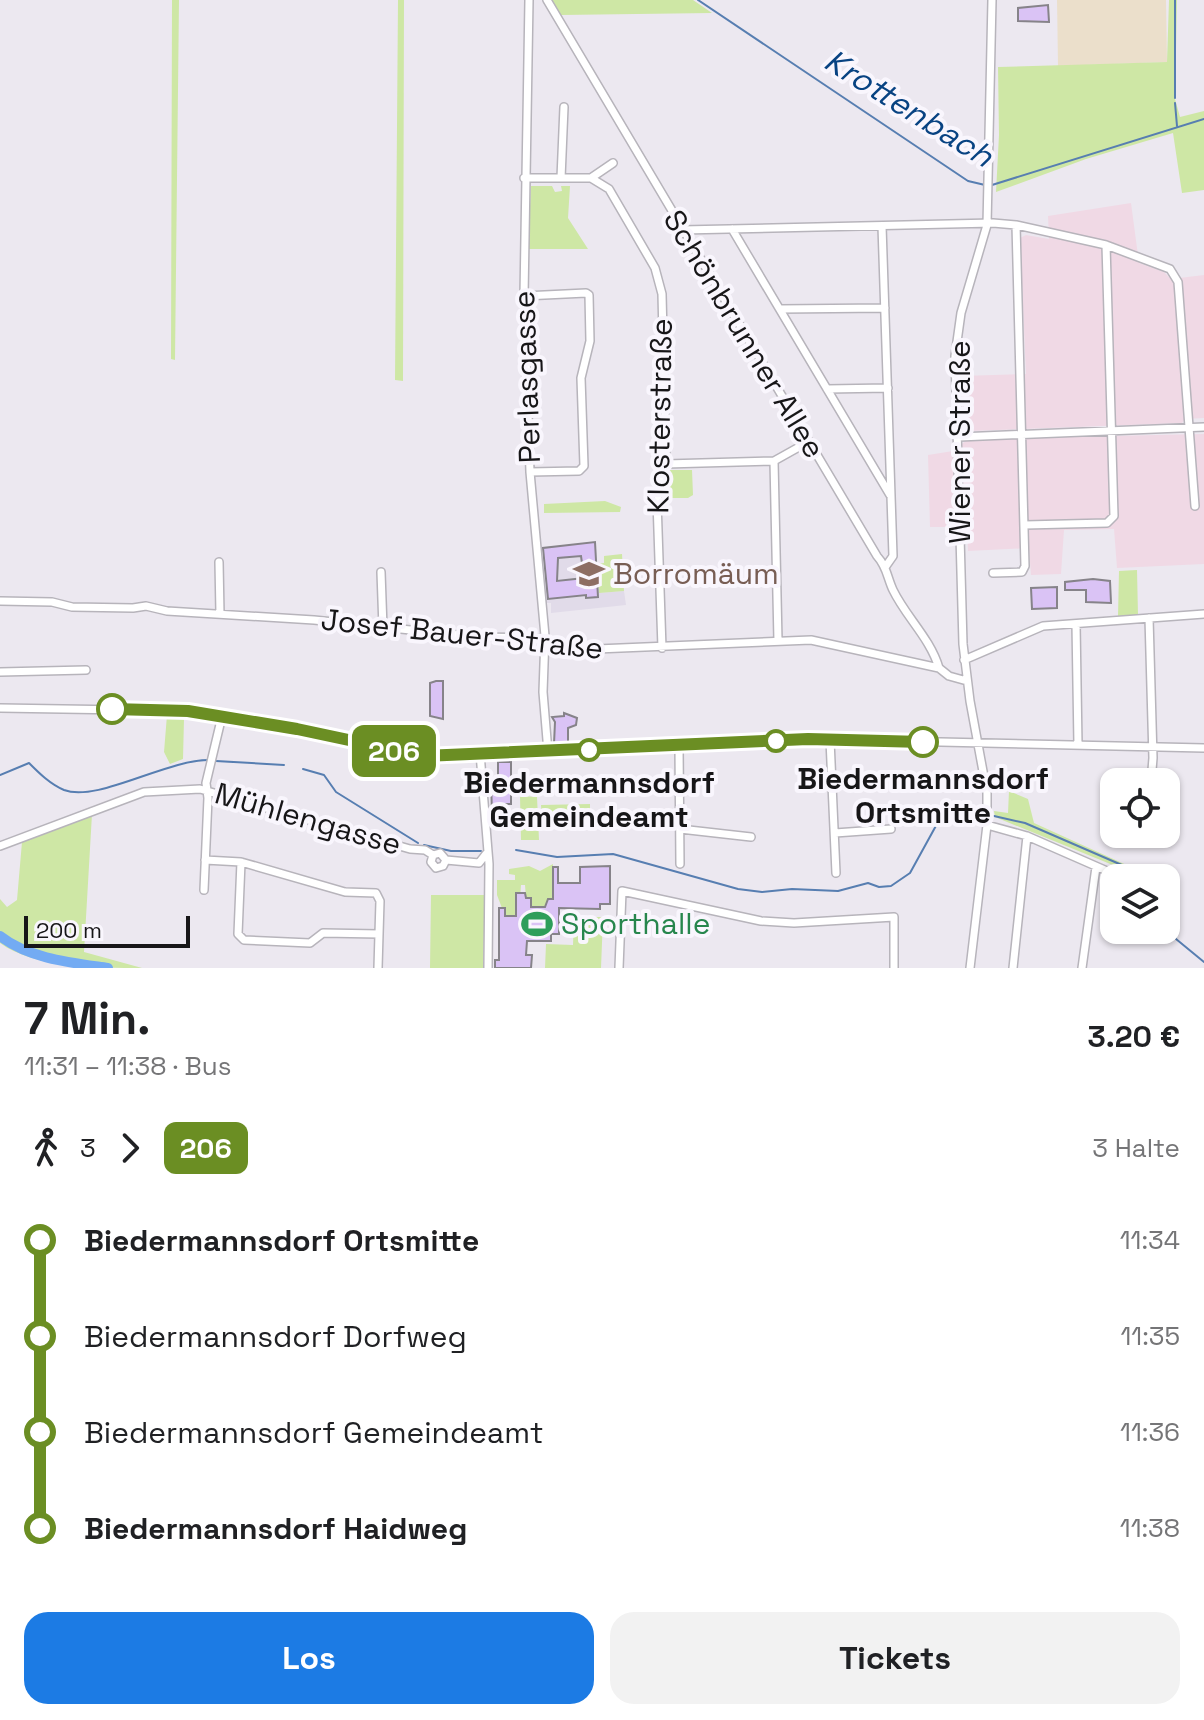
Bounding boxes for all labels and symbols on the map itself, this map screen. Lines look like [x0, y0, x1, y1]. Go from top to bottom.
water label: Krottenbach [817, 40, 1002, 176]
street label: Schönbrunner Allee [655, 202, 834, 465]
street label: Perlasgasse [504, 290, 549, 464]
street label: Klosterstraße [638, 318, 681, 514]
street label: Wiener Straße [940, 340, 979, 544]
place label: Borromäum [613, 554, 779, 593]
school or university icon: Borromäum [572, 557, 606, 591]
street label: Josef Bauer-Straße [319, 599, 605, 668]
unlabelled marker [97, 694, 127, 724]
line badge: 206 [348, 725, 440, 777]
marker: Biedermannsdorf Ortsmitte [908, 727, 938, 757]
unlabelled marker [765, 730, 787, 752]
marker: Biedermannsdorf Gemeindeamt [578, 739, 600, 761]
place label: Biedermannsdorf Ortsmitte [797, 759, 1049, 832]
place label: Biedermannsdorf Gemeindeamt [463, 763, 715, 836]
street label: Mühlengasse [210, 773, 406, 864]
place label: Sporthalle [561, 904, 710, 943]
sports icon: Sporthalle [520, 907, 554, 941]
scale bar [24, 912, 190, 948]

